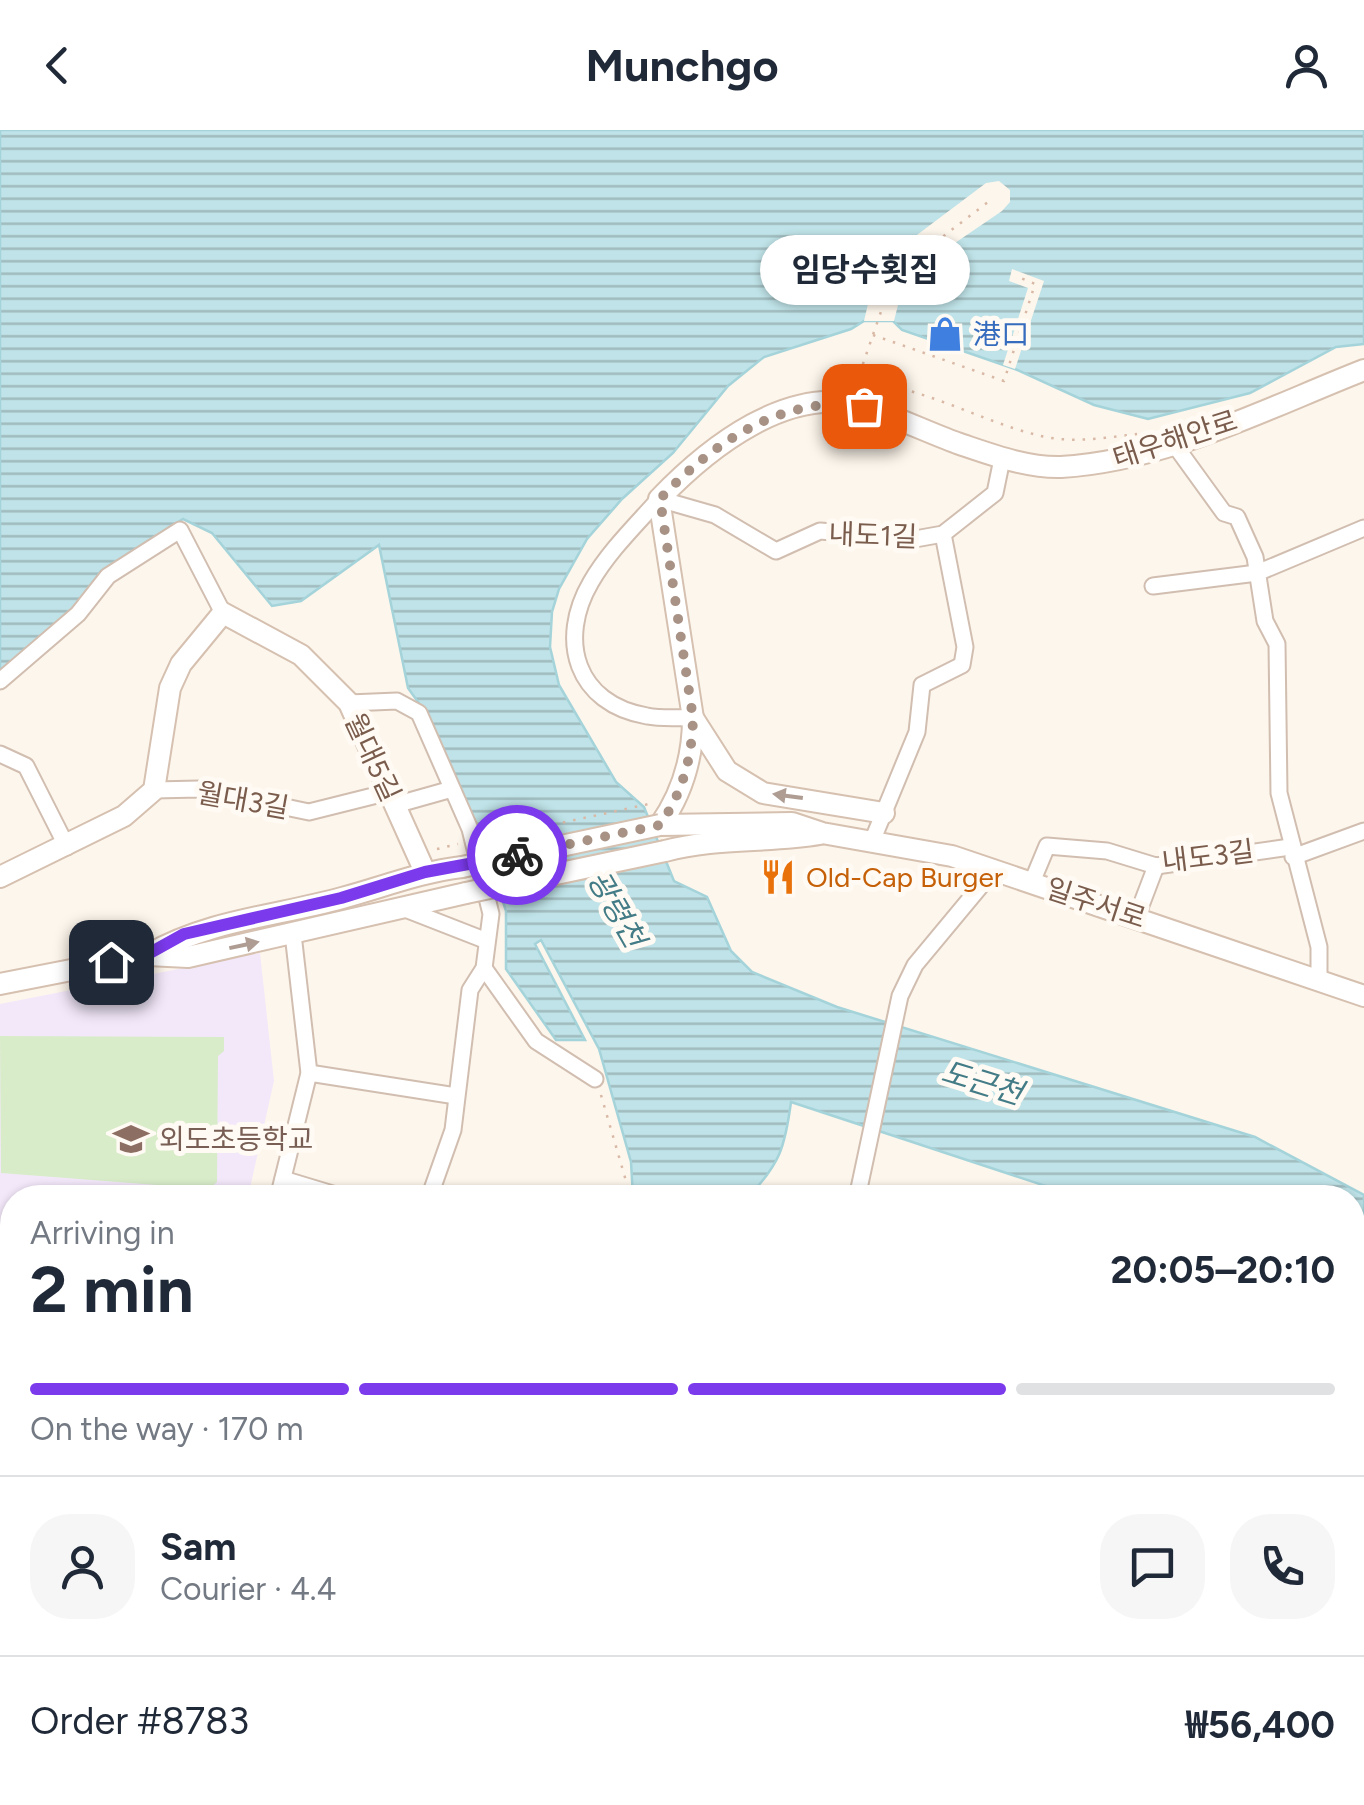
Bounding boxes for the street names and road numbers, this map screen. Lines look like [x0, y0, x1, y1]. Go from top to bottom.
street label: 태우해안로 [1108, 403, 1242, 475]
street label: 내도1길 [828, 516, 918, 554]
street label: 월대5길 [338, 707, 408, 807]
street label: 월대3길 [194, 775, 292, 825]
street label: 내도3길 [1160, 833, 1256, 879]
street label: 일주서로 [1042, 871, 1150, 935]

